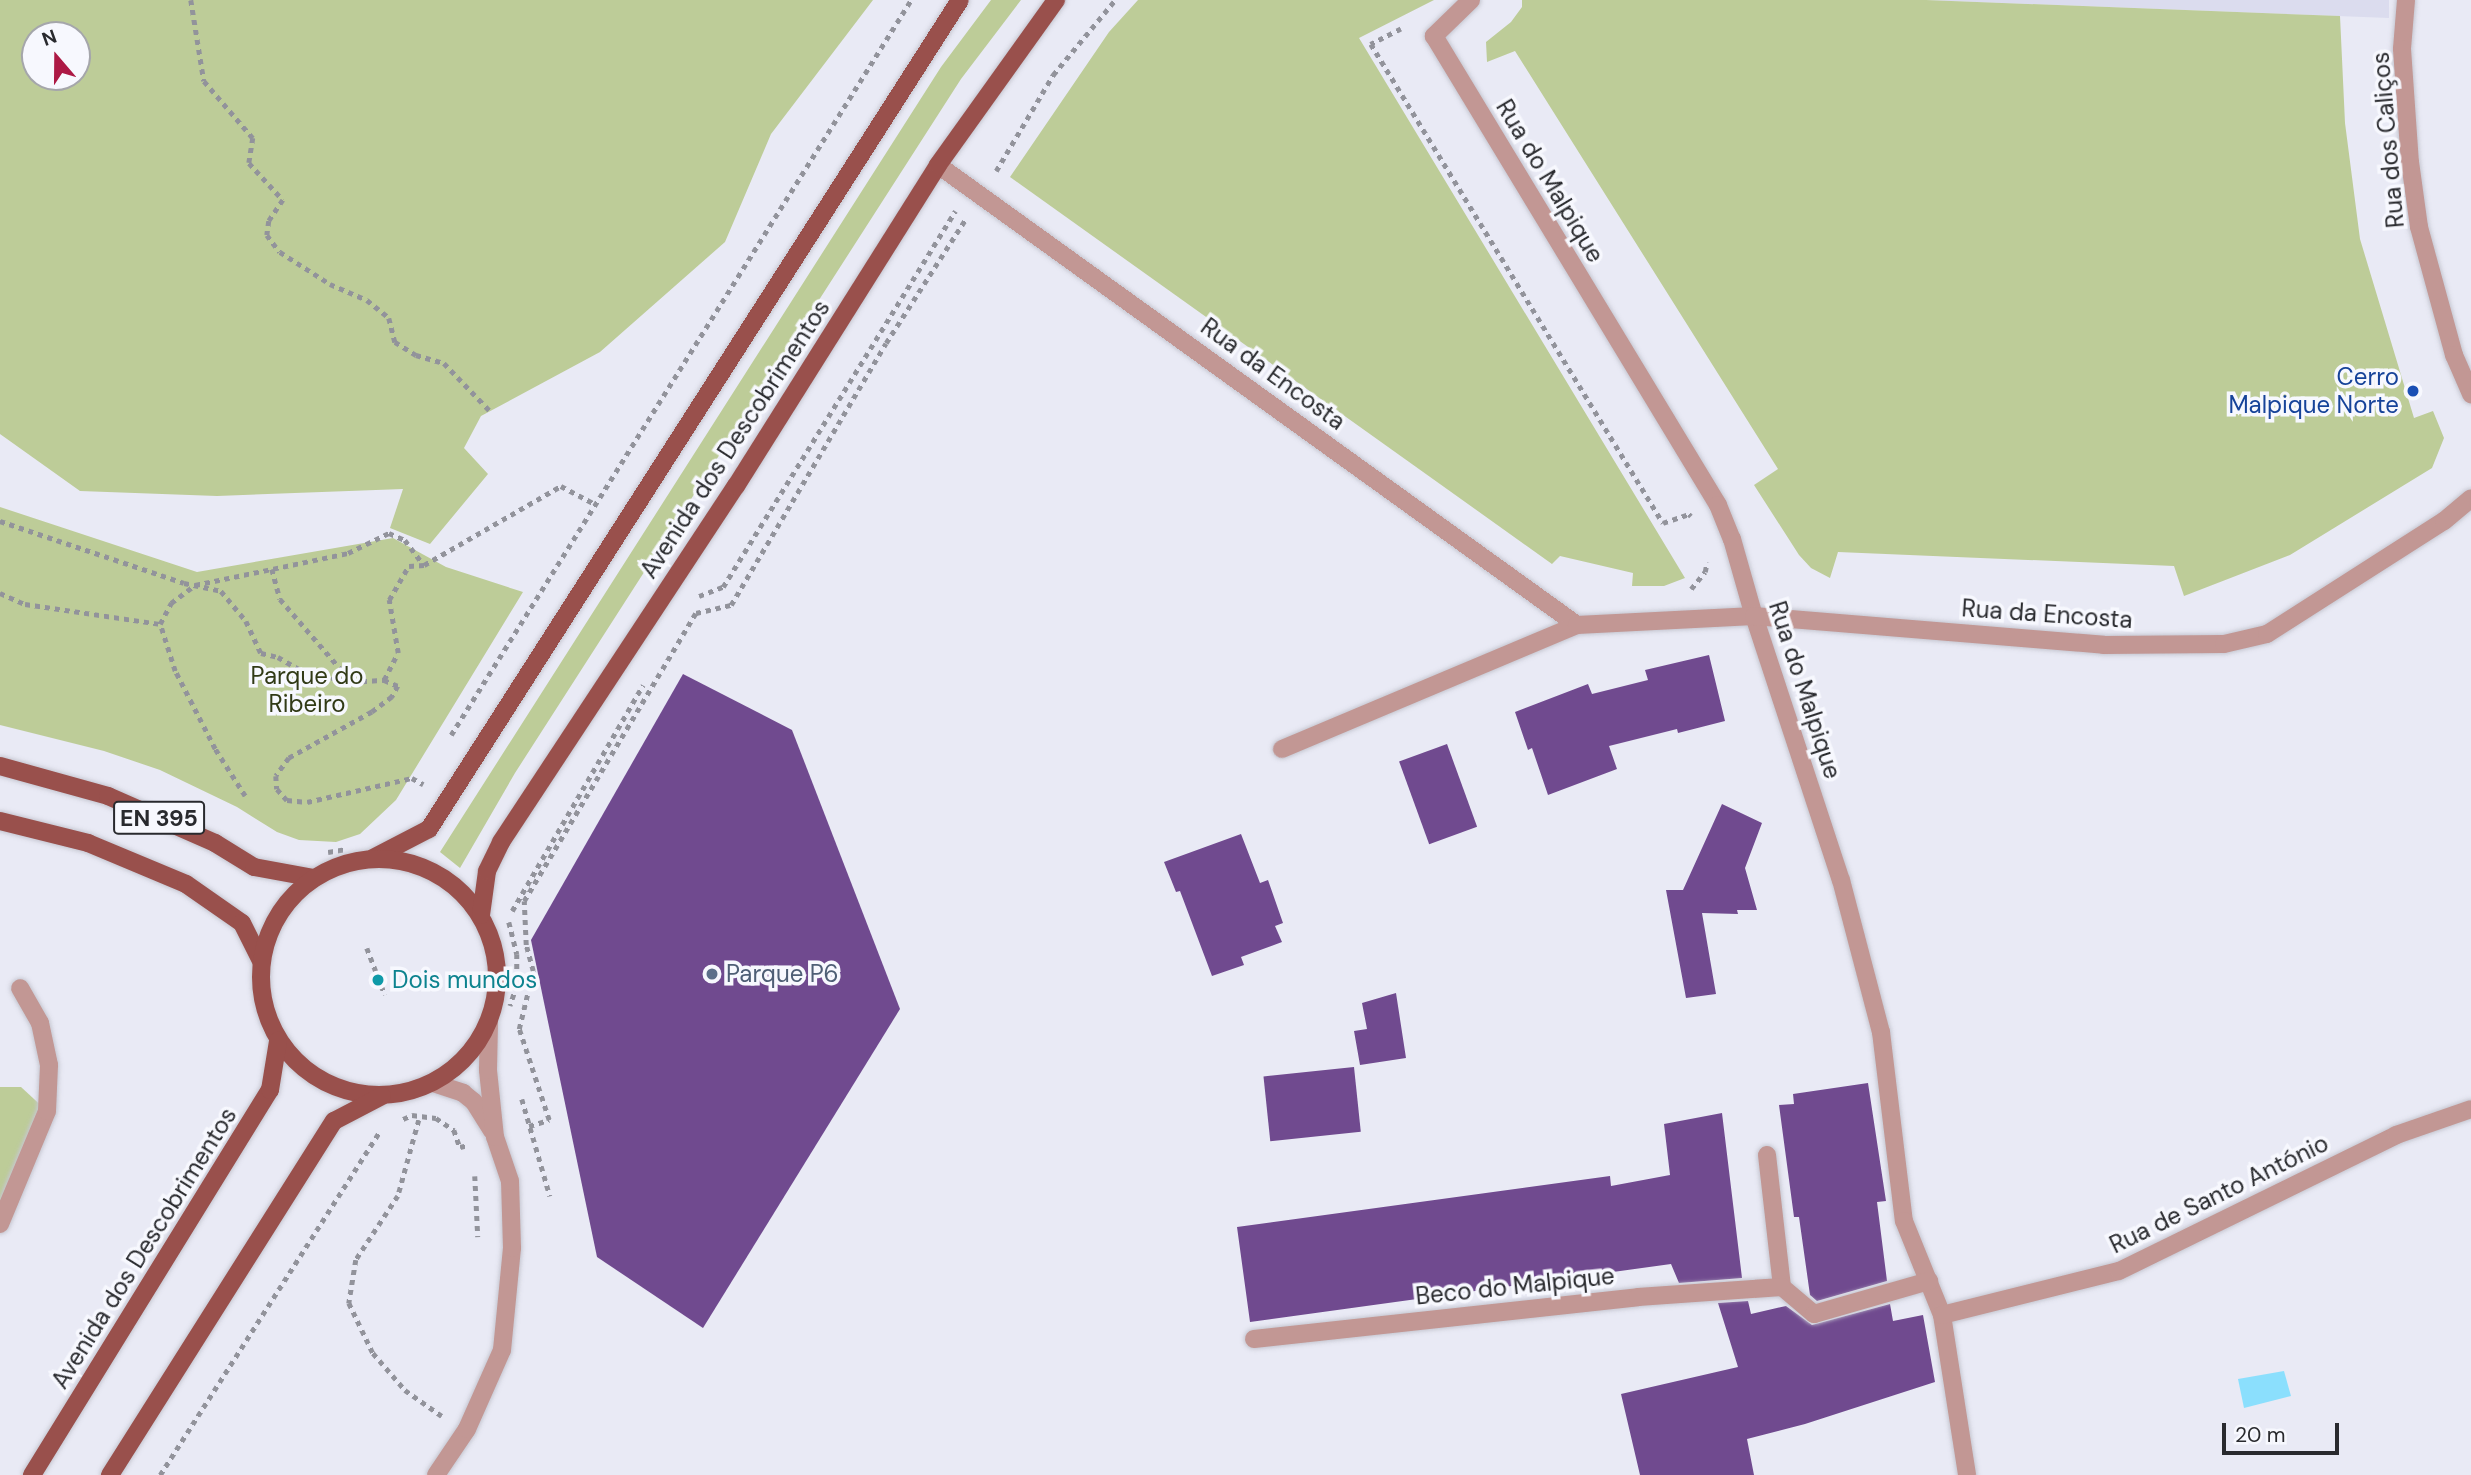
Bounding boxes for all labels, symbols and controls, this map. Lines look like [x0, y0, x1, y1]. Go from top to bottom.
north arrow [21, 21, 91, 91]
text: N [39, 24, 60, 52]
street label: Rua dos Caliços [2366, 51, 2410, 229]
street label: Rua do Malpique [1490, 94, 1610, 268]
street label: Avenida dos Descobrimentos [634, 294, 836, 584]
street label: Rua da Encosta [1195, 312, 1351, 436]
place label: Cerro Malpique Norte [2228, 363, 2399, 419]
marker: Cerro Malpique Norte [2405, 383, 2421, 399]
street label: Rua da Encosta [1961, 594, 2133, 634]
street label: Rua do Malpique [1763, 598, 1847, 782]
park label: Parque do Ribeiro [251, 662, 363, 718]
road number: EN 395 [112, 798, 206, 838]
place label: Parque P6 [726, 960, 839, 988]
place label: Dois mundos [392, 966, 537, 994]
marker: Parque P6 [704, 966, 720, 982]
marker: Dois mundos [370, 972, 386, 988]
street label: Avenida dos Descobrimentos [45, 1102, 243, 1394]
street label: Rua de Santo António [2105, 1129, 2333, 1259]
street label: Beco do Malpique [1414, 1261, 1616, 1311]
scale bar [2226, 1408, 2343, 1452]
text: 20 m [2235, 1421, 2286, 1449]

